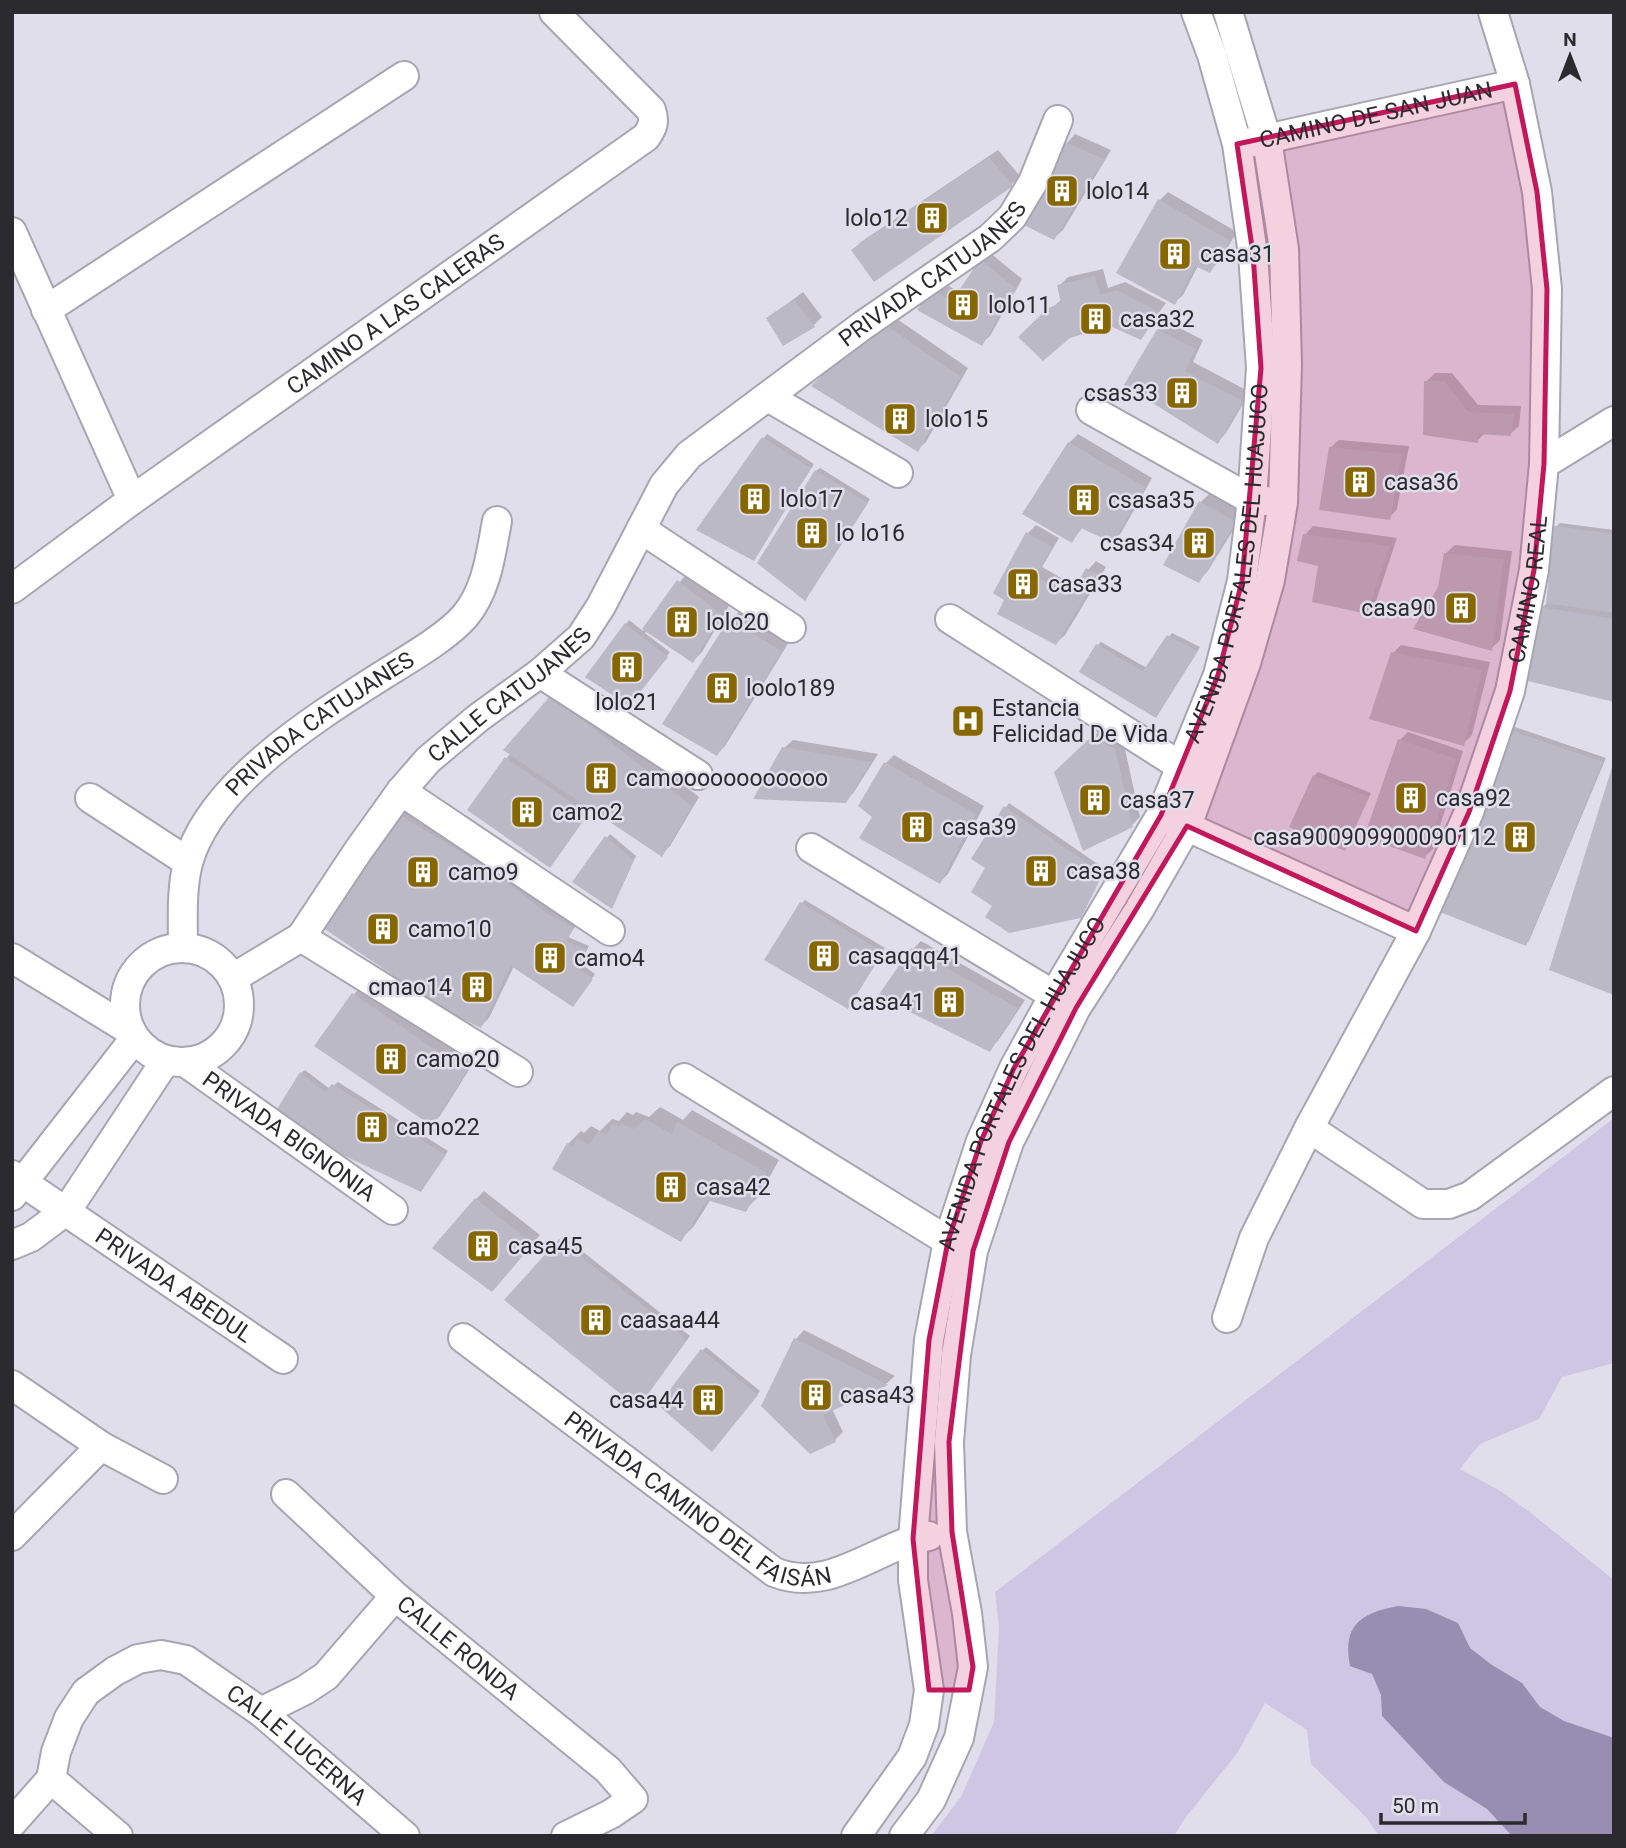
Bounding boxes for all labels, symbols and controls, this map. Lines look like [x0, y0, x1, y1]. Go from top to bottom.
north arrow [1535, 21, 1605, 91]
text: N [1563, 28, 1577, 51]
street label: CAMINO DE SAN JUAN [1257, 76, 1495, 154]
building icon: lolo14 [1043, 172, 1081, 210]
place label: lolo14 [1086, 178, 1149, 205]
street label: PRIVADA CATUJANES [833, 197, 1032, 352]
building icon: lolo12 [913, 199, 951, 237]
place label: lolo12 [845, 205, 908, 232]
street label: CAMINO A LAS CALERAS [281, 228, 510, 400]
building icon: casa31 [1156, 235, 1194, 273]
place label: casa31 [1200, 241, 1275, 268]
building icon: lolo11 [944, 286, 982, 324]
place label: lolo11 [988, 292, 1051, 319]
building icon: casa32 [1077, 300, 1115, 338]
place label: casa32 [1120, 306, 1195, 333]
building icon: csas33 [1163, 374, 1201, 412]
place label: csas33 [1084, 380, 1158, 407]
street label: AVENIDA PORTALES DEL HUAJUCO [1178, 383, 1273, 747]
building icon: lolo15 [881, 400, 919, 438]
place label: lolo15 [925, 406, 988, 433]
building icon: casa36 [1341, 463, 1379, 501]
place label: casa36 [1384, 469, 1459, 496]
building icon: lolo17 [736, 480, 774, 518]
building icon: csasa35 [1065, 481, 1103, 519]
place label: lolo17 [780, 486, 843, 513]
place label: csasa35 [1108, 487, 1195, 514]
building icon: lo lo16 [793, 514, 831, 552]
street label: CAMINO REAL [1502, 514, 1553, 665]
place label: lo lo16 [836, 520, 905, 547]
building icon: csas34 [1180, 524, 1218, 562]
place label: csas34 [1100, 530, 1174, 557]
building icon: casa33 [1004, 565, 1042, 603]
place label: casa33 [1048, 571, 1123, 598]
building icon: casa90 [1442, 589, 1480, 627]
place label: casa90 [1361, 595, 1436, 622]
building icon: lolo20 [663, 603, 701, 641]
place label: lolo20 [706, 609, 769, 636]
street label: CALLE CATUJANES [422, 622, 597, 768]
street label: PRIVADA CATUJANES [220, 646, 419, 801]
building icon: lolo21 [608, 648, 646, 686]
building icon: loolo189 [703, 669, 741, 707]
place label: loolo189 [746, 675, 835, 702]
place label: lolo21 [595, 689, 659, 716]
place label: Estancia Felicidad De Vida [992, 695, 1168, 748]
hospital icon: Estancia Felicidad De Vida [949, 702, 987, 740]
building icon: camoooooooooooo [582, 759, 620, 797]
place label: camoooooooooooo [626, 765, 828, 792]
building icon: casa92 [1392, 779, 1430, 817]
building icon: casa37 [1076, 781, 1114, 819]
place label: casa92 [1436, 785, 1511, 812]
place label: casa37 [1120, 787, 1195, 814]
building icon: camo2 [508, 793, 546, 831]
place label: camo2 [552, 799, 623, 826]
building icon: casa39 [898, 808, 936, 846]
place label: casa39 [942, 814, 1017, 841]
building icon: casa900909900090112 [1501, 818, 1539, 856]
place label: casa900909900090112 [1253, 824, 1496, 851]
building icon: casa38 [1022, 852, 1060, 890]
building icon: camo9 [404, 853, 442, 891]
place label: casa38 [1066, 858, 1141, 885]
place label: camo9 [448, 859, 519, 886]
building icon: camo10 [364, 910, 402, 948]
street label: AVENIDA PORTALES DEL HUAJUCO [933, 912, 1111, 1253]
place label: camo10 [408, 916, 492, 943]
building icon: casaqqq41 [805, 937, 843, 975]
building icon: camo4 [531, 939, 569, 977]
place label: casaqqq41 [848, 943, 962, 970]
place label: camo4 [574, 945, 645, 972]
building icon: cmao14 [458, 968, 496, 1006]
place label: cmao14 [368, 974, 452, 1001]
building icon: casa41 [930, 983, 968, 1021]
place label: casa41 [850, 989, 925, 1016]
building icon: camo20 [372, 1040, 410, 1078]
place label: camo20 [416, 1046, 500, 1073]
street label: PRIVADA BIGNONIA [198, 1066, 381, 1207]
building icon: camo22 [353, 1108, 391, 1146]
place label: camo22 [396, 1114, 480, 1141]
building icon: casa42 [652, 1168, 690, 1206]
place label: casa42 [696, 1174, 771, 1201]
street label: PRIVADA ABEDUL [90, 1222, 258, 1348]
building icon: casa45 [464, 1227, 502, 1265]
place label: casa45 [508, 1233, 583, 1260]
building icon: caasaa44 [577, 1301, 615, 1339]
place label: caasaa44 [620, 1307, 720, 1334]
building icon: casa43 [797, 1376, 835, 1414]
building icon: casa44 [689, 1381, 727, 1419]
place label: casa43 [840, 1382, 915, 1409]
place label: casa44 [609, 1387, 684, 1414]
street label: PRIVADA CAMINO DEL FAISÁN [559, 1406, 834, 1592]
street label: CALLE RONDA [392, 1590, 525, 1706]
street label: CALLE LUCERNA [222, 1679, 372, 1811]
scale bar [1381, 1782, 1524, 1826]
text: 50 m [1392, 1794, 1439, 1818]

